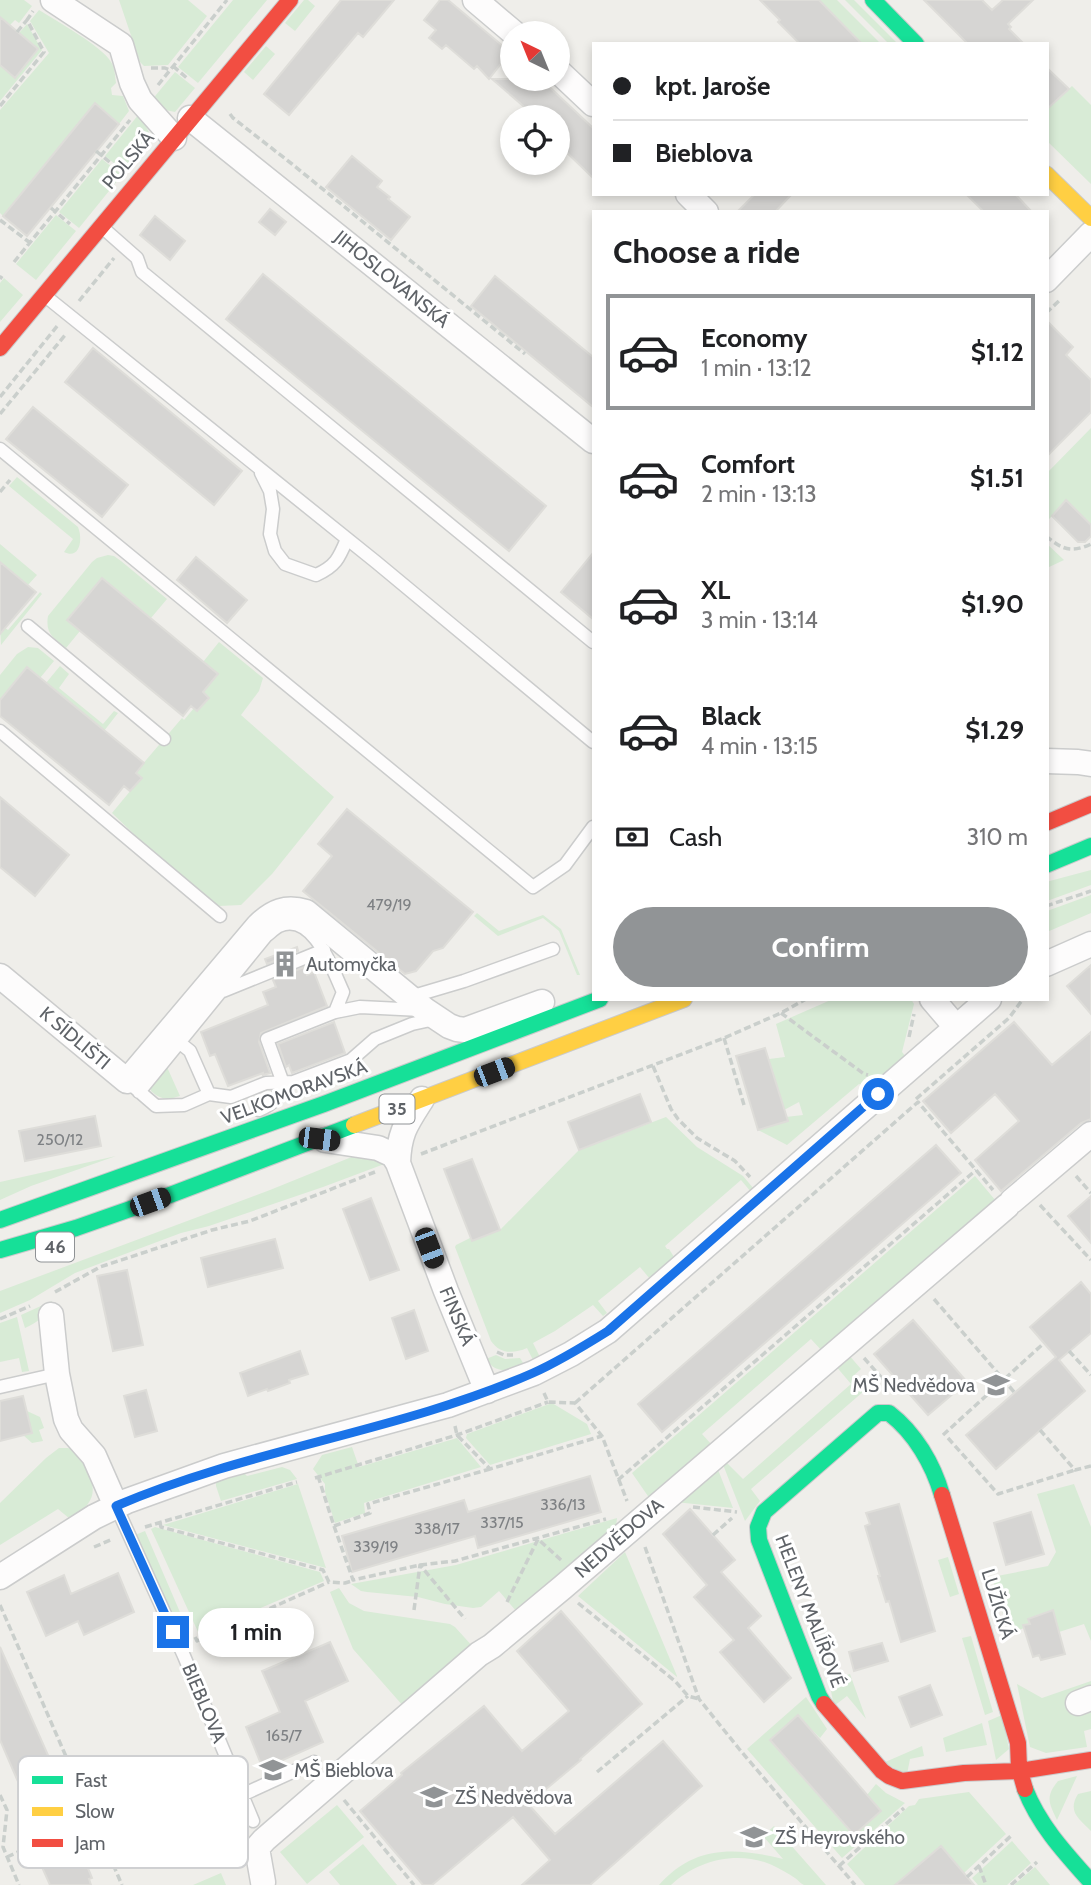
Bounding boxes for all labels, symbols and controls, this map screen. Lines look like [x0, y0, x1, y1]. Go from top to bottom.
north arrow [500, 21, 570, 91]
map controls [500, 21, 570, 175]
text: kpt. Jaroše [655, 70, 770, 102]
button: locate [500, 105, 570, 175]
street label: POLSKÁ [96, 125, 159, 194]
text: Bieblova [655, 137, 753, 169]
street label: JIHOSLOVANSKÁ [329, 224, 455, 333]
text: Choose a ride [613, 232, 800, 271]
icon: car [617, 321, 680, 384]
text: Economy [701, 322, 807, 354]
text: $1.12 [971, 336, 1024, 368]
text: 1 min · 13:12 [701, 354, 812, 382]
icon: car [617, 447, 680, 510]
text: Comfort [701, 448, 795, 480]
text: $1.51 [970, 462, 1024, 494]
text: 2 min · 13:13 [701, 480, 817, 508]
icon: car [617, 573, 680, 636]
text: XL [701, 574, 730, 606]
text: $1.90 [961, 588, 1024, 620]
text: 3 min · 13:14 [701, 606, 818, 634]
icon: car [617, 699, 680, 762]
text: Black [701, 700, 761, 732]
text: $1.29 [965, 714, 1024, 746]
text: 4 min · 13:15 [701, 732, 818, 760]
icon: cash [613, 818, 651, 856]
text: Cash [669, 821, 722, 853]
text: 310 m [967, 823, 1028, 851]
house number: 479/19 [366, 895, 412, 914]
button: Confirm [613, 907, 1028, 987]
building icon: Automyčka [270, 949, 300, 979]
place label: Automyčka [306, 953, 396, 976]
street label: K SÍDLIŠTI [35, 1001, 116, 1074]
street label: VELKOMORAVSKÁ [217, 1054, 370, 1129]
car [471, 1055, 518, 1089]
route start [862, 1078, 894, 1110]
road number: 35 [380, 1094, 414, 1124]
car [297, 1126, 342, 1152]
house number: 250/12 [37, 1130, 83, 1149]
car [127, 1185, 174, 1219]
car [412, 1225, 447, 1271]
road number: 46 [36, 1232, 74, 1262]
street label: FINSKÁ [434, 1283, 481, 1349]
school or university icon: MŠ Nedvědova [981, 1370, 1011, 1400]
place label: MŠ Nedvědova [853, 1373, 975, 1397]
street label: NEDVĚDOVA [569, 1492, 668, 1583]
house number: 336/13 [540, 1495, 586, 1514]
house number: 337/15 [480, 1513, 524, 1532]
house number: 338/17 [414, 1519, 460, 1538]
street label: HELENY MALÍŘOVÉ [770, 1531, 851, 1691]
house number: 339/19 [353, 1537, 399, 1556]
street label: LUŽICKÁ [976, 1566, 1021, 1642]
callout: 1 min [198, 1608, 313, 1656]
route end [157, 1616, 189, 1648]
text: 1 min [230, 1618, 282, 1646]
street label: BIEBLOVA [177, 1660, 231, 1746]
house number: 165/7 [266, 1726, 302, 1745]
school or university icon: MŠ Bieblova [258, 1755, 288, 1785]
legend [18, 1756, 248, 1868]
place label: MŠ Bieblova [294, 1758, 393, 1782]
text: Fast [75, 1769, 108, 1792]
school or university icon: ZŠ Nedvědova [419, 1782, 449, 1812]
place label: ZŠ Nedvědova [455, 1785, 572, 1809]
text: Slow [75, 1800, 115, 1823]
school or university icon: ZŠ Heyrovského [739, 1822, 769, 1852]
place label: ZŠ Heyrovského [775, 1825, 905, 1849]
text: Jam [74, 1832, 105, 1855]

